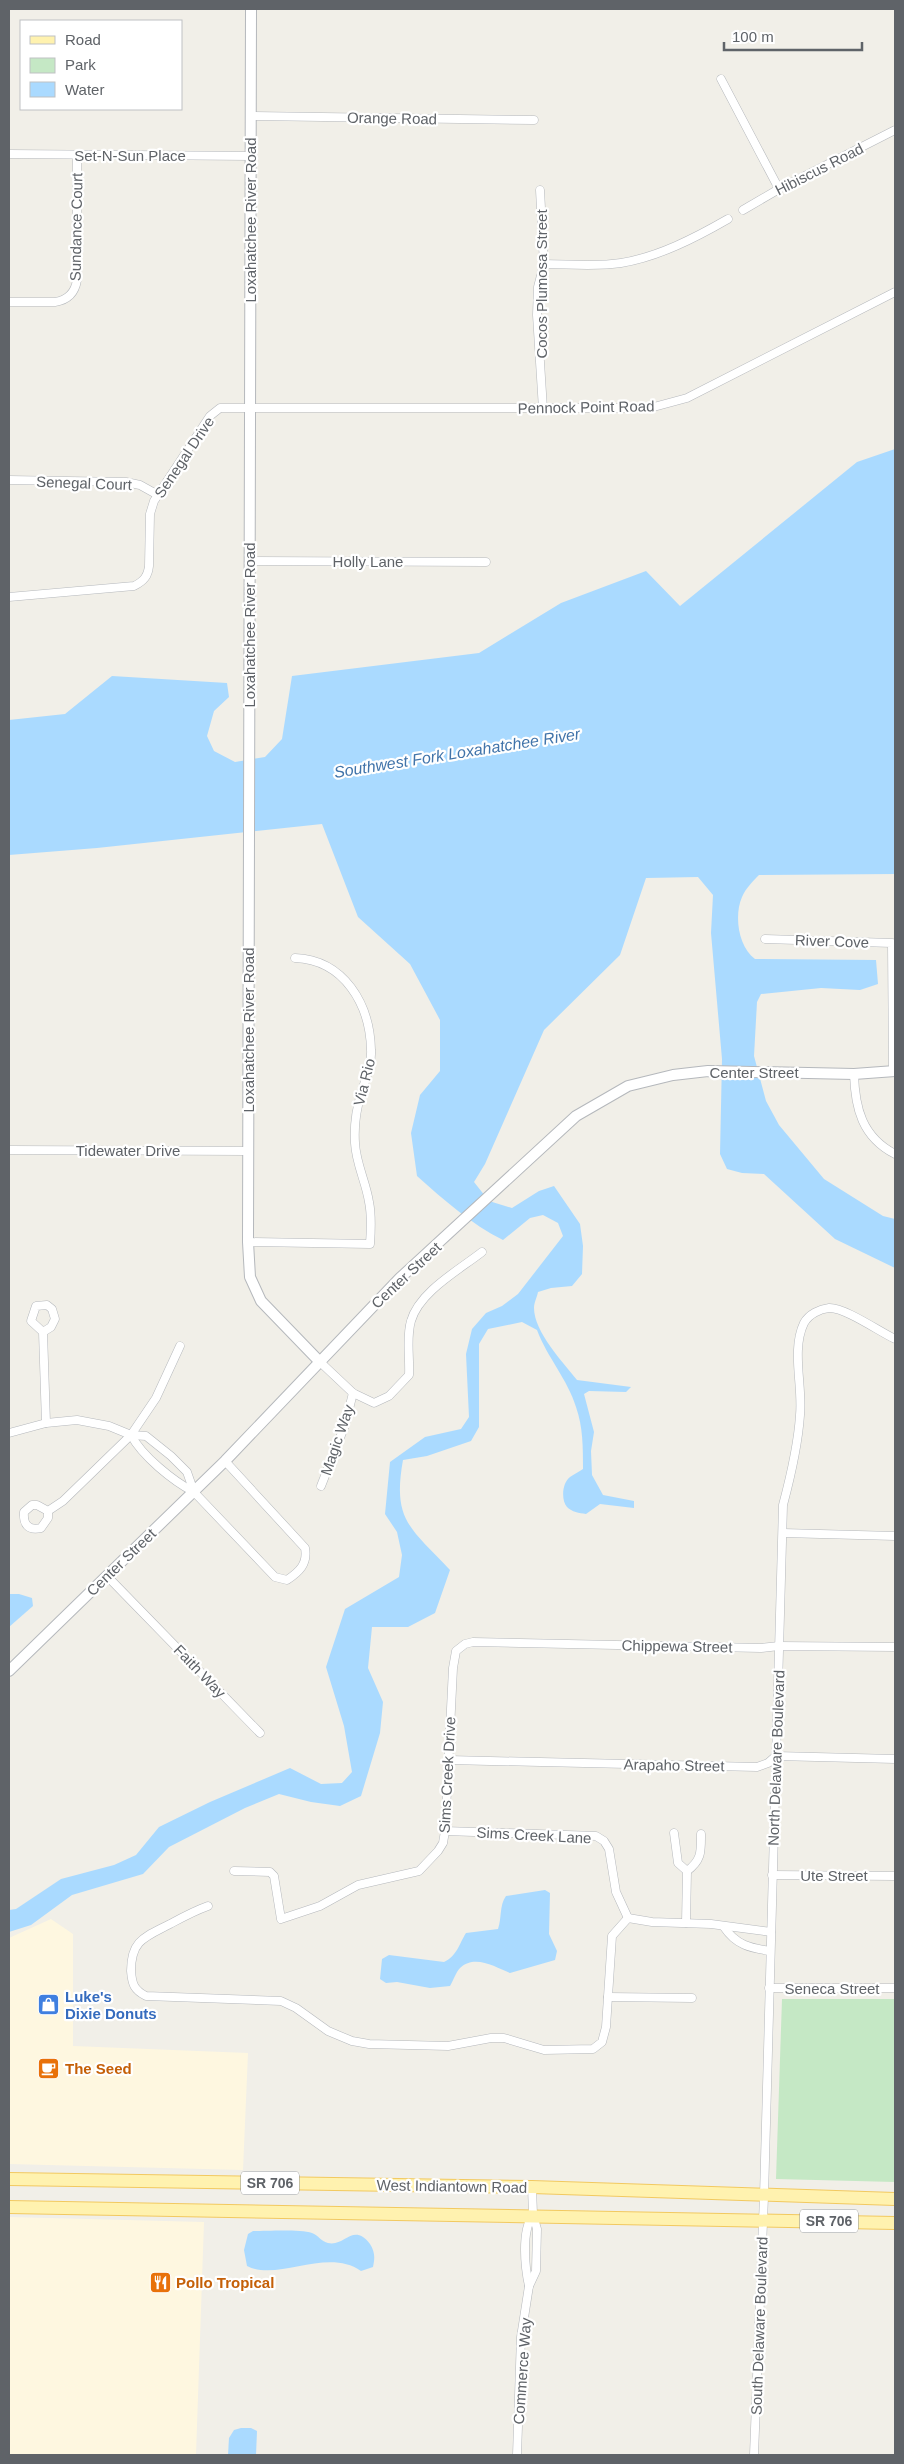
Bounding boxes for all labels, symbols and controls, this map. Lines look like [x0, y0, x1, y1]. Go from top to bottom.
legend [20, 20, 182, 110]
scale bar [724, 20, 862, 52]
text: 100 m [732, 28, 774, 45]
text: Road [65, 31, 101, 48]
text: Park [65, 56, 96, 73]
text: Water [65, 81, 104, 98]
street label: Orange Road [347, 109, 437, 127]
street label: Loxahatchee River Road [242, 137, 259, 303]
street label: Hibiscus Road [772, 139, 866, 199]
street label: Set-N-Sun Place [74, 147, 186, 164]
street label: Sundance Court [67, 172, 85, 281]
street label: Cocos Plumosa Street [533, 209, 550, 359]
street label: Pennock Point Road [517, 397, 655, 417]
street label: Senegal Drive [151, 413, 217, 501]
street label: Senegal Court [36, 473, 133, 493]
street label: Loxahatchee River Road [241, 542, 258, 708]
street label: Holly Lane [333, 553, 403, 570]
water label: Southwest Fork Loxahatchee River [333, 725, 582, 781]
street label: River Cove [795, 931, 869, 951]
street label: Loxahatchee River Road [240, 947, 257, 1113]
street label: Via Rio [350, 1057, 378, 1107]
street label: Center Street [709, 1064, 799, 1081]
street label: Tidewater Drive [76, 1142, 180, 1159]
street label: Center Street [368, 1238, 445, 1312]
street label: Magic Way [317, 1402, 357, 1478]
street label: Center Street [83, 1524, 160, 1599]
street label: Chippewa Street [621, 1637, 733, 1655]
street label: Faith Way [171, 1641, 230, 1701]
street label: North Delaware Boulevard [764, 1670, 788, 1846]
street label: Sims Creek Drive [435, 1716, 459, 1834]
street label: Arapaho Street [623, 1756, 725, 1774]
street label: Sims Creek Lane [476, 1824, 592, 1846]
street label: Ute Street [800, 1867, 869, 1884]
street label: Seneca Street [784, 1980, 880, 1997]
place label: Luke's Dixie Donuts [65, 1988, 157, 2022]
shop icon: Luke's Dixie Donuts [37, 1993, 61, 2017]
cafe icon: The Seed [37, 2056, 61, 2080]
place label: The Seed [65, 2060, 132, 2077]
road number: SR 706 [241, 2172, 299, 2194]
street label: West Indiantown Road [377, 2176, 527, 2196]
road number: SR 706 [800, 2210, 858, 2232]
street label: South Delaware Boulevard [747, 2237, 771, 2415]
restaurant icon: Pollo Tropical [148, 2270, 172, 2294]
place label: Pollo Tropical [176, 2274, 274, 2291]
street label: Commerce Way [510, 2317, 534, 2425]

